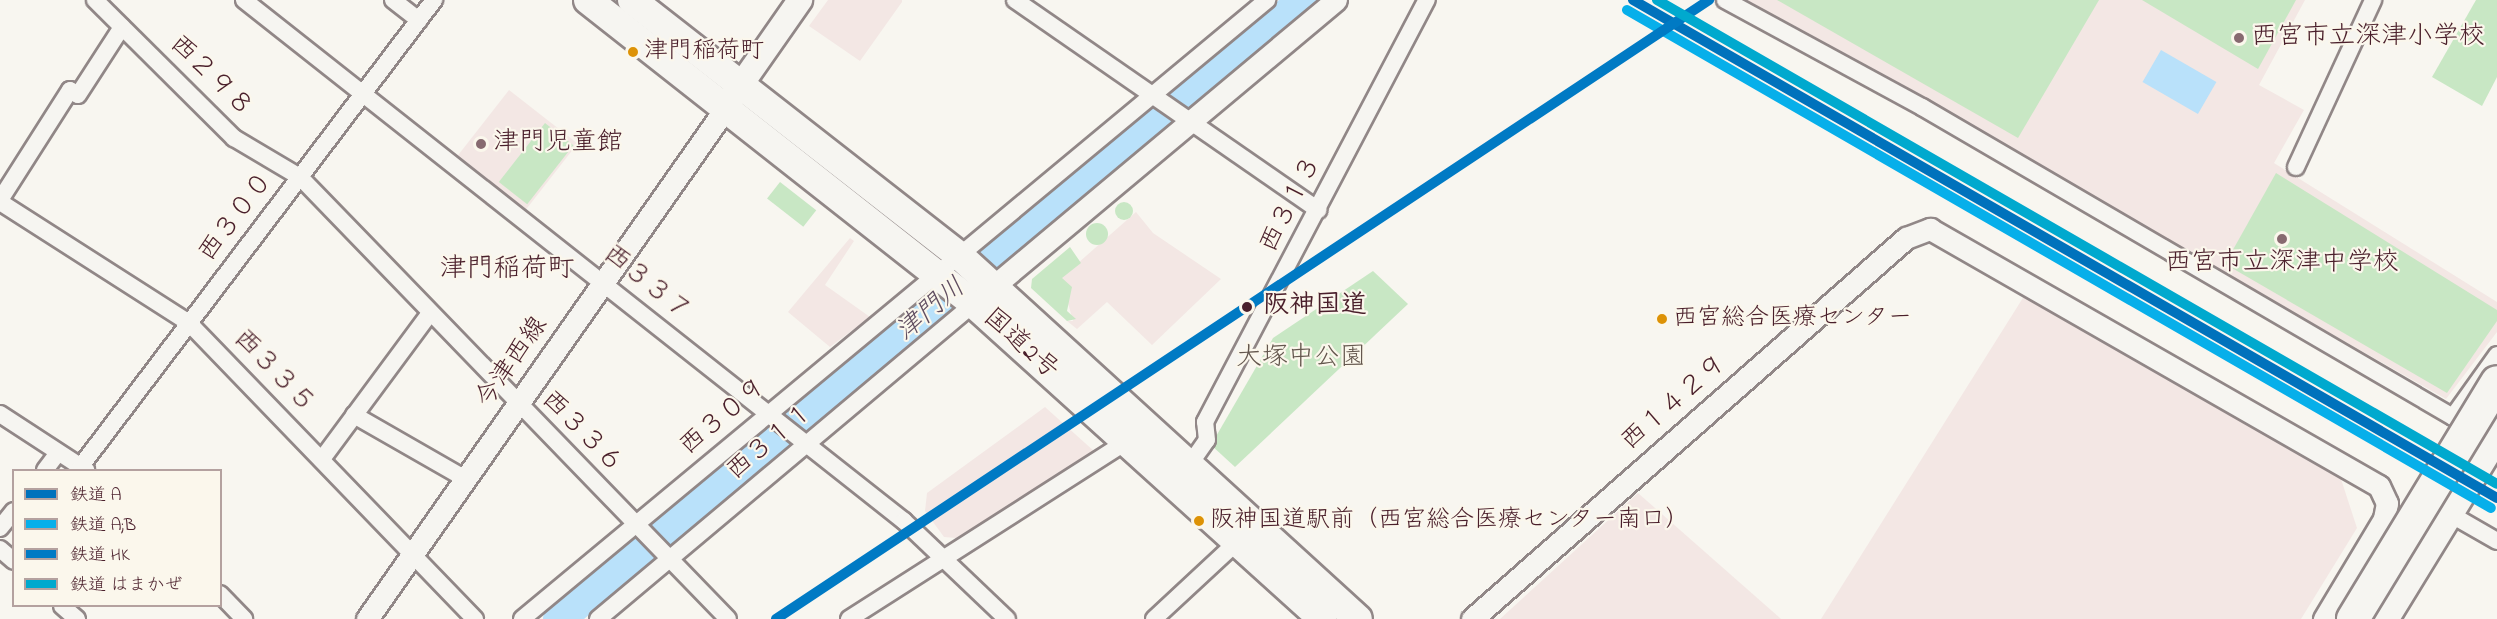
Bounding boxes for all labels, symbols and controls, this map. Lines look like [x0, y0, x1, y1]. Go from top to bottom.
place label: 西宮市立深津小学校 [2251, 22, 2485, 54]
street label: 西２９８ [162, 30, 258, 124]
marker: 西宮市立深津小学校 [2232, 31, 2246, 45]
place label: 津門稲荷町 [644, 38, 764, 66]
marker: 津門稲荷町 [627, 46, 639, 58]
place label: 津門児童館 [493, 128, 623, 160]
marker: 津門児童館 [474, 137, 488, 151]
street label: 西３１３ [1254, 152, 1330, 258]
street label: 西３００ [193, 167, 281, 269]
marker: 西宮市立深津中学校 [2275, 232, 2289, 246]
street label: 西３３７ [596, 239, 696, 329]
place label: 西宮市立深津中学校 [2165, 248, 2399, 280]
district label: 津門稲荷町 [440, 254, 574, 286]
water label: 津門川 [890, 272, 972, 348]
place label: 阪神国道 [1263, 291, 1367, 323]
marker: 阪神国道 [1236, 296, 1258, 318]
street label: 国道2号 [976, 303, 1064, 387]
place label: 西宮総合医療センター [1673, 305, 1913, 333]
street label: 今津西線 [470, 311, 556, 415]
marker: 西宮総合医療センター [1656, 313, 1668, 325]
street label: 西３３５ [226, 324, 320, 420]
park label: 大塚中公園 [1236, 343, 1366, 375]
street label: 西１４２９ [1616, 350, 1734, 458]
street label: 西３０９ [674, 373, 774, 463]
street label: 西３３６ [533, 385, 629, 481]
street label: 西３１１ [721, 398, 821, 488]
legend [12, 469, 222, 607]
text: 鉄道 A [70, 483, 122, 509]
place label: 阪神国道駅前（西宮総合医療センター南口） [1210, 507, 1690, 535]
text: 鉄道 A;B [70, 513, 136, 539]
marker: 阪神国道駅前（西宮総合医療センター南口） [1193, 515, 1205, 527]
text: 鉄道 HK [70, 543, 130, 569]
text: 鉄道 はまかぜ [70, 573, 183, 599]

